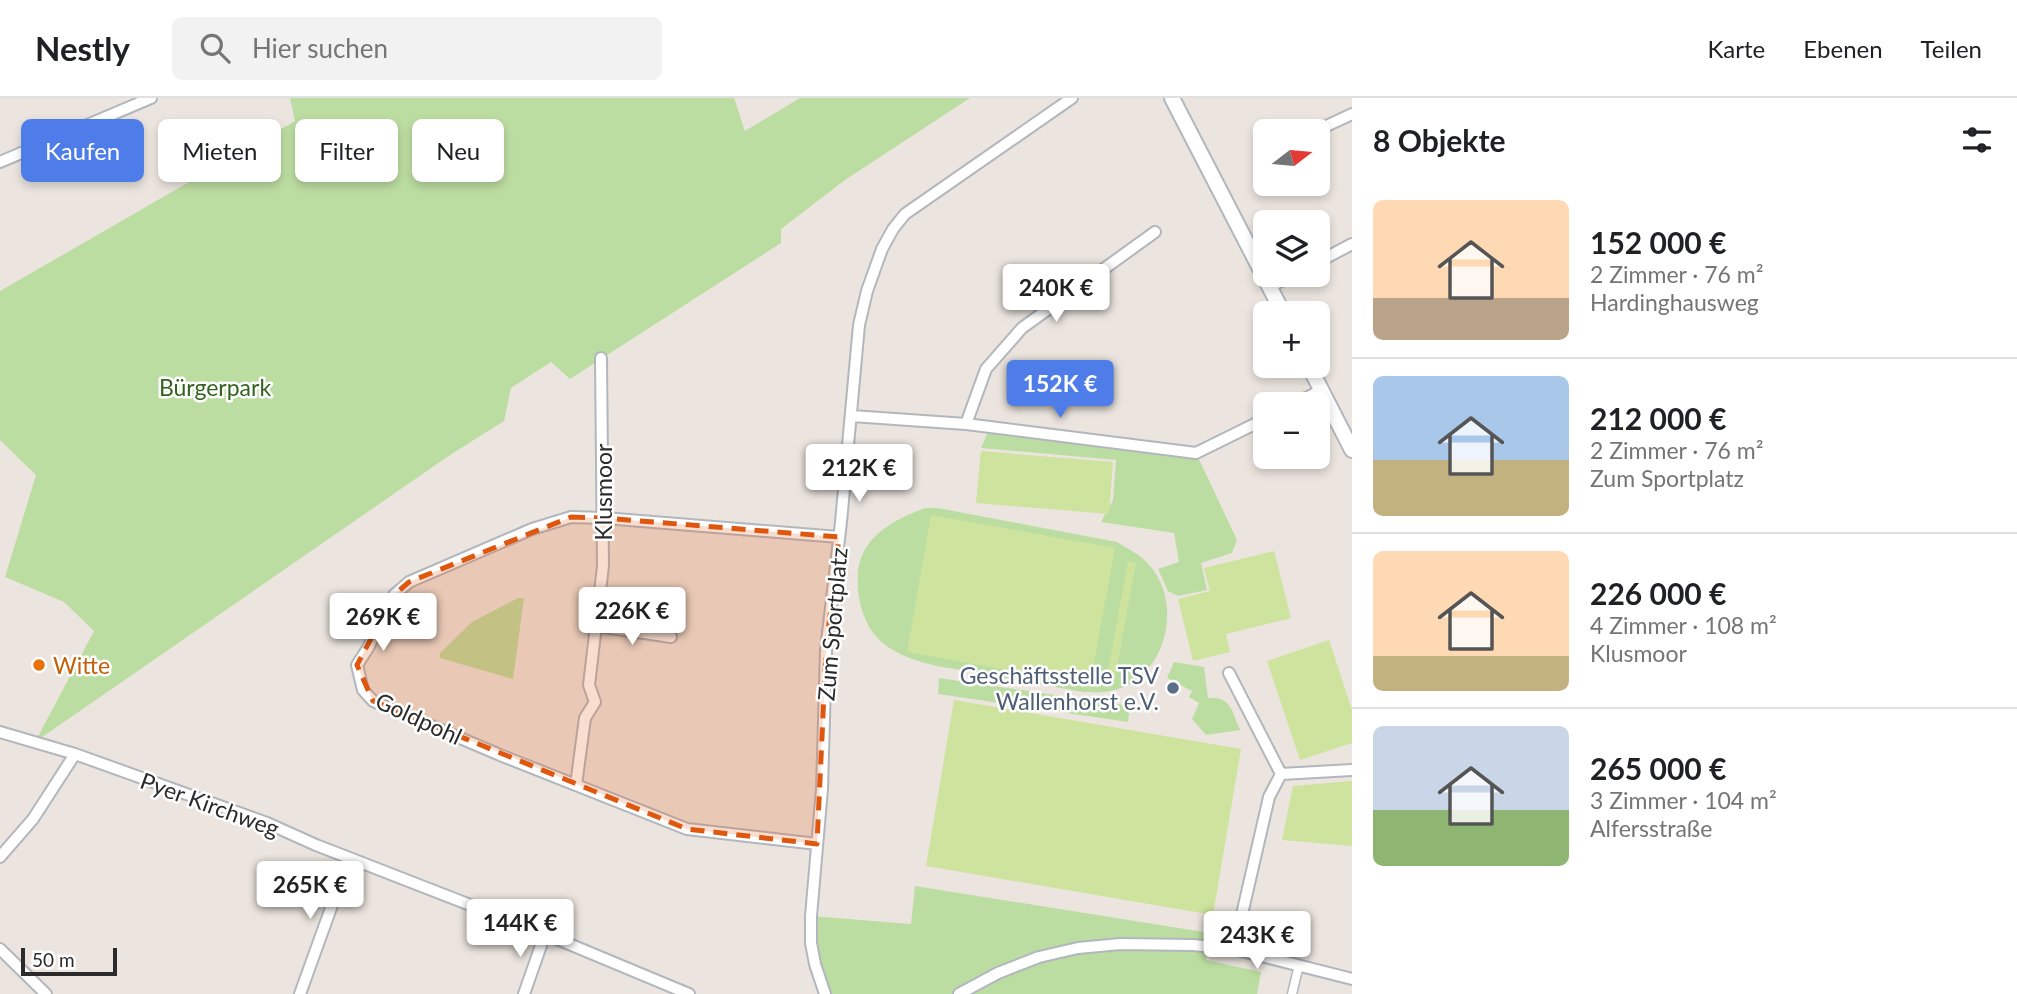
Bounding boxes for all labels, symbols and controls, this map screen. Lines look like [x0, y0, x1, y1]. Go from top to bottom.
search box [172, 17, 662, 80]
text: Nestly [35, 28, 130, 68]
icon: search [196, 29, 234, 67]
text: Hier suchen [252, 32, 388, 64]
text: Karte [1708, 34, 1765, 63]
text: Ebenen [1803, 34, 1883, 63]
text: Teilen [1921, 34, 1982, 63]
chip: Kaufen [21, 119, 144, 182]
chip: Mieten [158, 119, 281, 182]
chip: Filter [295, 119, 398, 182]
chip: Neu [412, 119, 504, 182]
north arrow [1253, 119, 1330, 196]
map controls [1253, 119, 1330, 469]
icon: filters [1958, 121, 1996, 159]
text: 8 Objekte [1373, 122, 1505, 158]
button: layers [1253, 210, 1330, 287]
text: 152 000 € [1590, 224, 1726, 260]
icon: home [1429, 228, 1513, 312]
text: 2 Zimmer · 76 m² [1590, 260, 1763, 288]
pin: 240K € [999, 264, 1113, 324]
text: 240K € [1019, 273, 1093, 301]
text: Hardinghausweg [1590, 288, 1759, 316]
button: + [1253, 301, 1330, 378]
pin: 152K € [1003, 360, 1117, 420]
text: 152K € [1023, 369, 1097, 397]
park label: Bürgerpark [159, 373, 271, 401]
button: − [1253, 392, 1330, 469]
text: 212 000 € [1590, 400, 1726, 436]
icon: home [1429, 404, 1513, 488]
text: 2 Zimmer · 76 m² [1590, 436, 1763, 464]
street label: Klusmoor [589, 443, 617, 540]
pin: 212K € [802, 444, 916, 504]
text: 212K € [822, 453, 896, 481]
text: Zum Sportplatz [1590, 464, 1744, 492]
street label: Zum Sportplatz [811, 546, 853, 702]
text: 226 000 € [1590, 575, 1726, 611]
icon: home [1429, 579, 1513, 663]
pin: 226K € [575, 588, 689, 647]
pin: 269K € [326, 594, 440, 653]
text: 226K € [595, 596, 669, 624]
text: 269K € [346, 602, 420, 630]
text: 4 Zimmer · 108 m² [1590, 611, 1777, 639]
text: Klusmoor [1590, 639, 1687, 667]
place label: Witte [53, 651, 110, 679]
marker: Witte [31, 657, 47, 673]
place label: Geschäftsstelle TSV Wallenhorst e.V. [960, 661, 1159, 715]
marker: Geschäftsstelle TSV Wallenhorst e.V. [1165, 680, 1181, 696]
street label: Goldpohl [371, 686, 467, 750]
text: 265 000 € [1590, 750, 1726, 786]
icon: home [1429, 754, 1513, 838]
street label: Pyer Kirchweg [137, 766, 283, 842]
text: 3 Zimmer · 104 m² [1590, 786, 1777, 814]
text: Alfersstraße [1590, 814, 1712, 842]
pin: 265K € [253, 862, 367, 921]
text: 265K € [273, 870, 347, 898]
pin: 144K € [463, 900, 577, 959]
text: 144K € [483, 908, 557, 936]
pin: 243K € [1200, 912, 1314, 971]
text: 243K € [1220, 920, 1294, 948]
scale bar [21, 945, 117, 977]
text: 50 m [32, 948, 75, 971]

